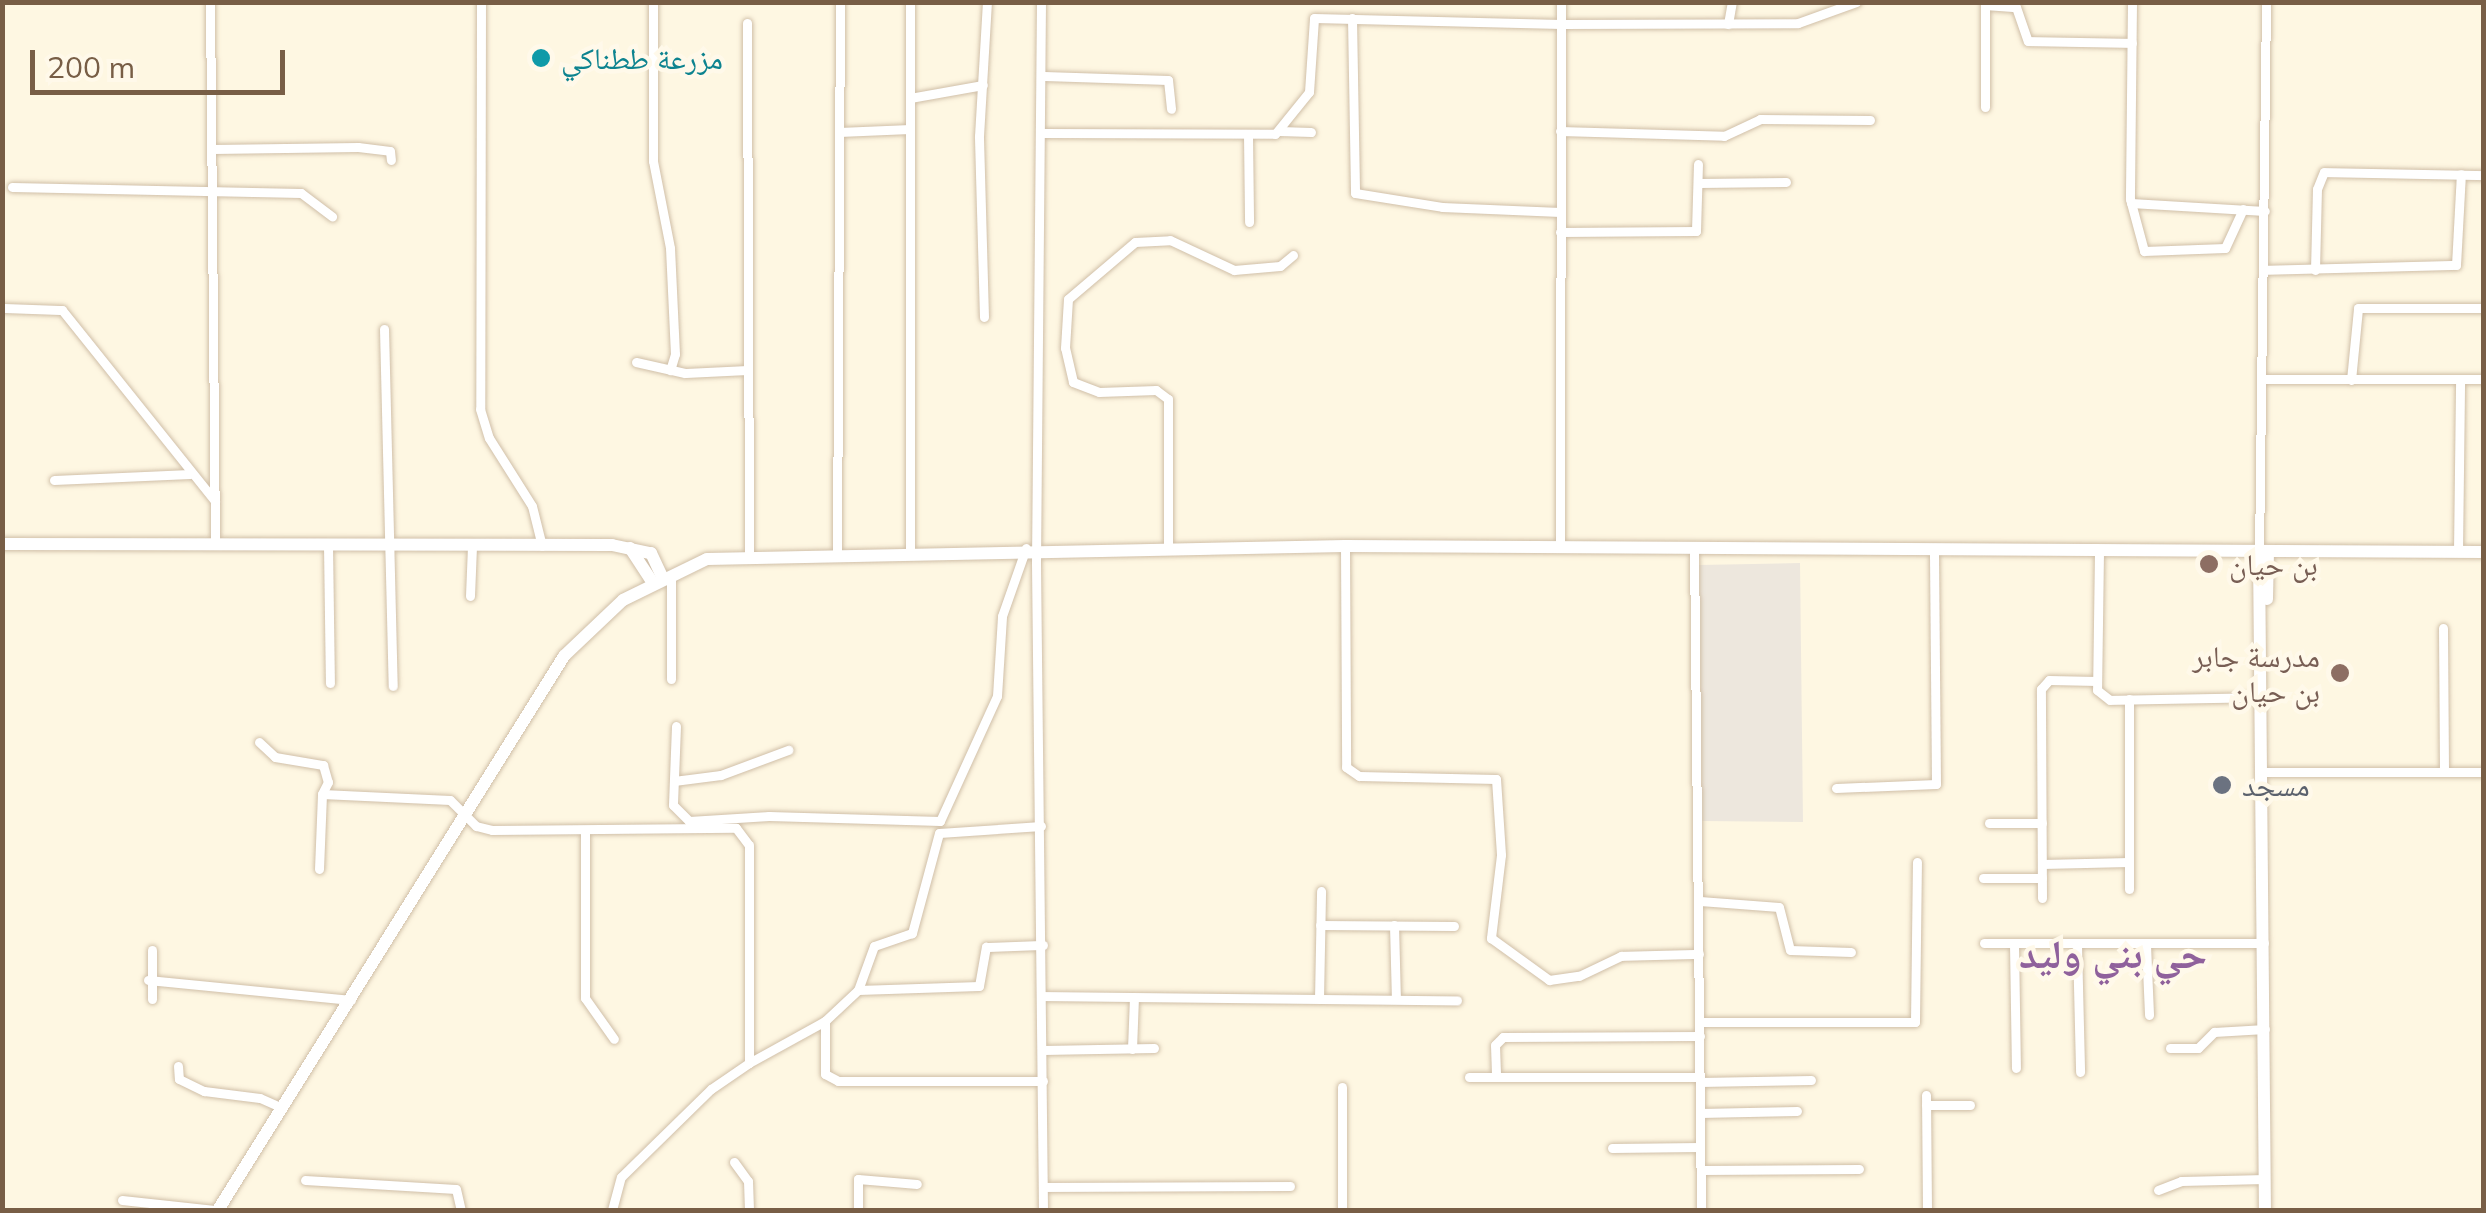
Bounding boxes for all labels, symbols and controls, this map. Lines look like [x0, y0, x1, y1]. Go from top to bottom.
scale bar [35, 30, 290, 92]
place label: مزرعة ططناكي [561, 40, 723, 76]
marker: مزرعة ططناكي [530, 47, 552, 69]
text: 200 m [47, 48, 135, 86]
place label: بن حيان [2229, 546, 2318, 582]
marker: بن حيان [2198, 553, 2220, 575]
place label: مدرسة جابر بن حيان [2192, 638, 2320, 708]
marker: مدرسة جابر بن حيان [2329, 662, 2351, 684]
place label: مسجد [2242, 767, 2310, 803]
marker: مسجد [2211, 774, 2233, 796]
district label: حي بني وليد [2019, 929, 2207, 977]

